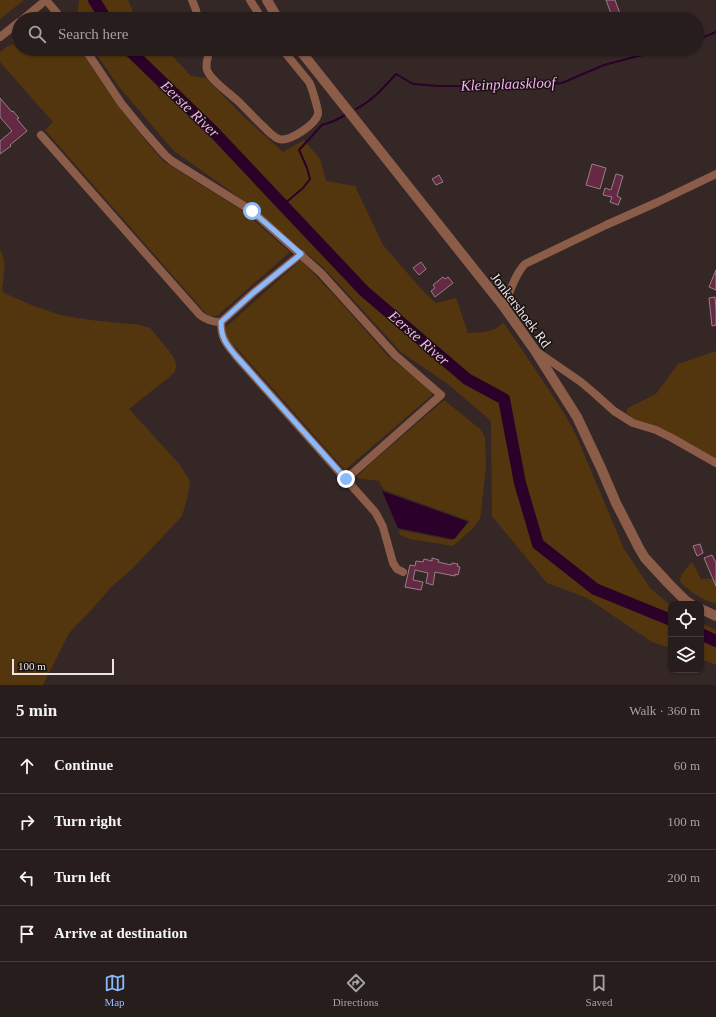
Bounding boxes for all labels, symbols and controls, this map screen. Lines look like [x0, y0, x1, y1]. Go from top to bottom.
search box [12, 12, 704, 56]
icon: search [26, 23, 48, 45]
text: Search here [58, 26, 128, 42]
water label: Kleinplaaskloof [459, 74, 558, 94]
water label: Eerste River [157, 77, 222, 141]
route start [243, 202, 261, 220]
street label: Jonkershoek Rd [488, 270, 554, 351]
water label: Eerste River [385, 307, 453, 369]
route end [337, 470, 355, 488]
map controls [668, 601, 704, 673]
button: locate [668, 601, 704, 637]
button: layers [668, 637, 704, 673]
scale bar [12, 657, 114, 676]
text: 100 m [18, 660, 46, 672]
text: 5 min [16, 701, 57, 720]
text: Walk · 360 m [629, 703, 700, 718]
icon: ahead [16, 755, 38, 777]
text: Continue [54, 757, 113, 773]
text: 60 m [674, 758, 700, 773]
icon: right [16, 811, 38, 833]
text: Turn right [54, 813, 121, 829]
text: 100 m [667, 814, 700, 829]
icon: left [16, 867, 38, 889]
text: Turn left [54, 869, 111, 885]
text: 200 m [667, 870, 700, 885]
icon: arrive [16, 923, 38, 945]
text: Arrive at destination [54, 925, 187, 941]
tab: Map [104, 972, 126, 1008]
tab: Directions [333, 972, 378, 1008]
tab: Saved [586, 972, 612, 1008]

